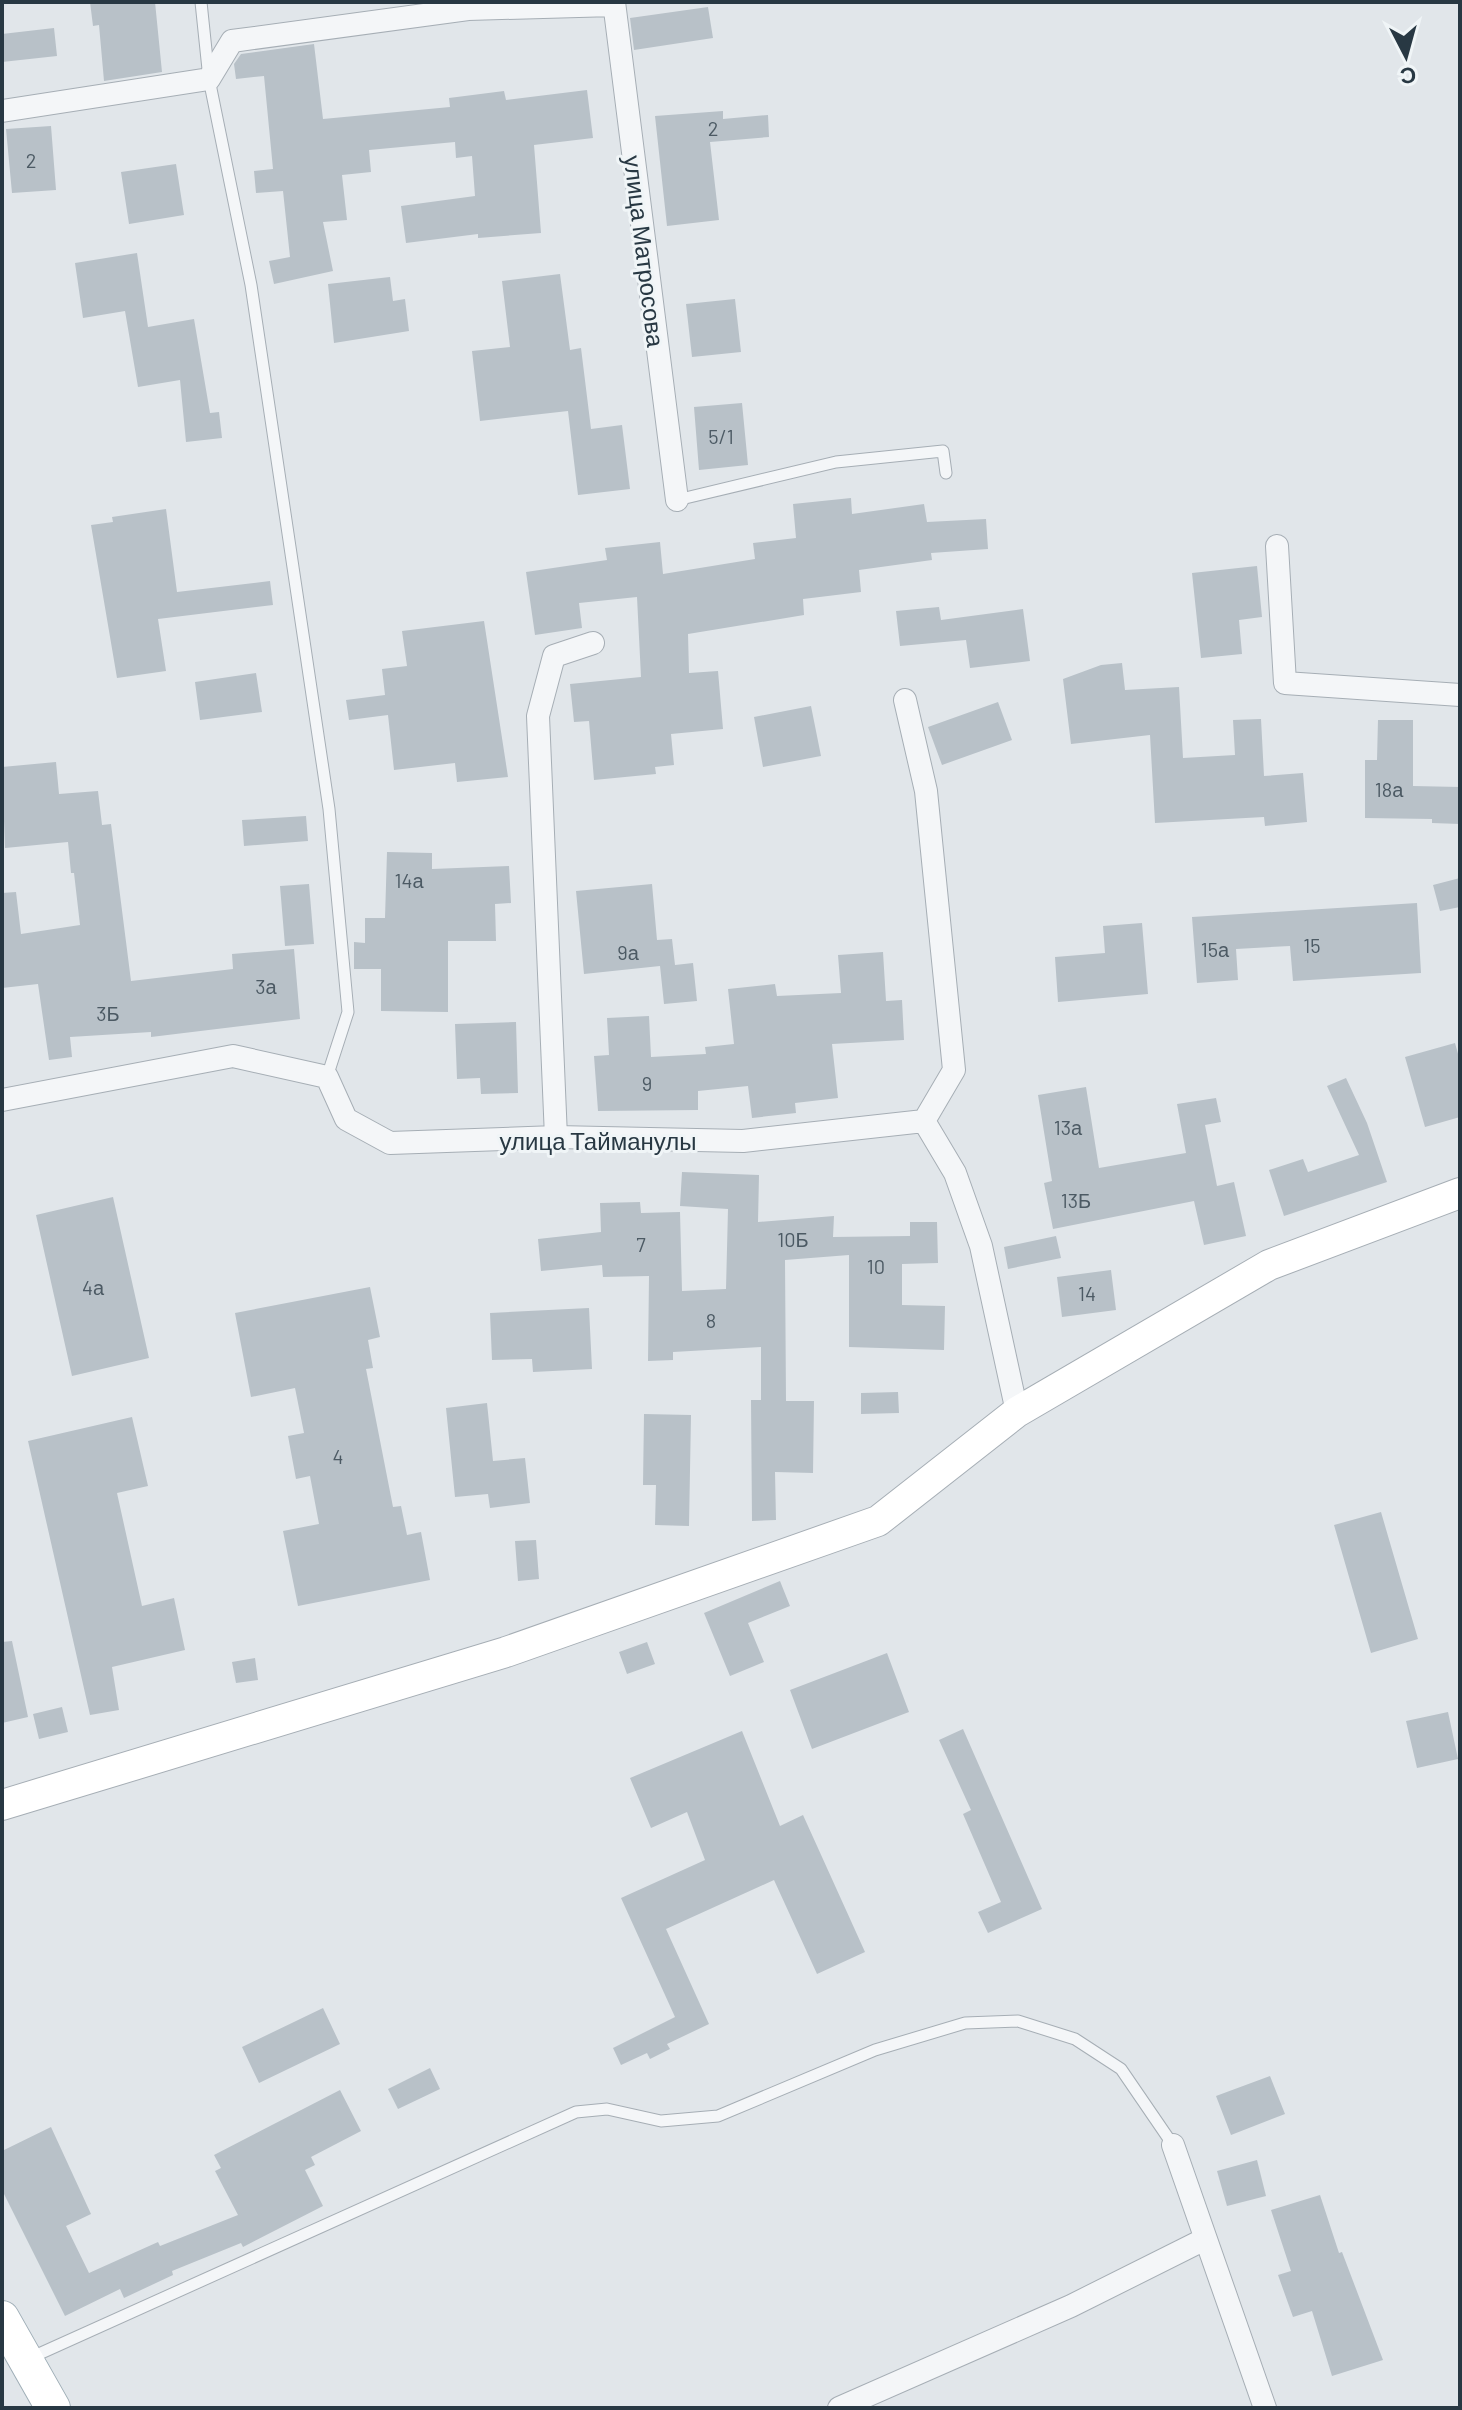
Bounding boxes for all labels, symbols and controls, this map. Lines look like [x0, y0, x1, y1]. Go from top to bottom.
north arrow [1366, 16, 1446, 96]
text: С [1399, 63, 1417, 91]
house number: 2 [708, 116, 718, 140]
house number: 2 [26, 148, 36, 172]
street label: улица Матросова [619, 153, 671, 349]
house number: 5/1 [708, 424, 734, 448]
house number: 18а [1375, 777, 1404, 801]
house number: 14а [394, 868, 424, 892]
house number: 15 [1303, 933, 1321, 957]
house number: 15а [1201, 937, 1230, 961]
house number: 9а [617, 940, 640, 964]
house number: 3а [255, 974, 278, 998]
house number: 3Б [96, 1001, 120, 1025]
house number: 9 [642, 1071, 652, 1095]
house number: 13а [1054, 1115, 1083, 1139]
street label: улица Тайманулы [500, 1126, 696, 1155]
house number: 13Б [1061, 1188, 1091, 1212]
house number: 10Б [777, 1227, 809, 1251]
house number: 7 [636, 1232, 646, 1256]
house number: 10 [867, 1254, 885, 1278]
house number: 4а [82, 1275, 105, 1299]
house number: 14 [1078, 1281, 1096, 1305]
house number: 8 [706, 1308, 716, 1332]
house number: 4 [332, 1444, 344, 1468]

